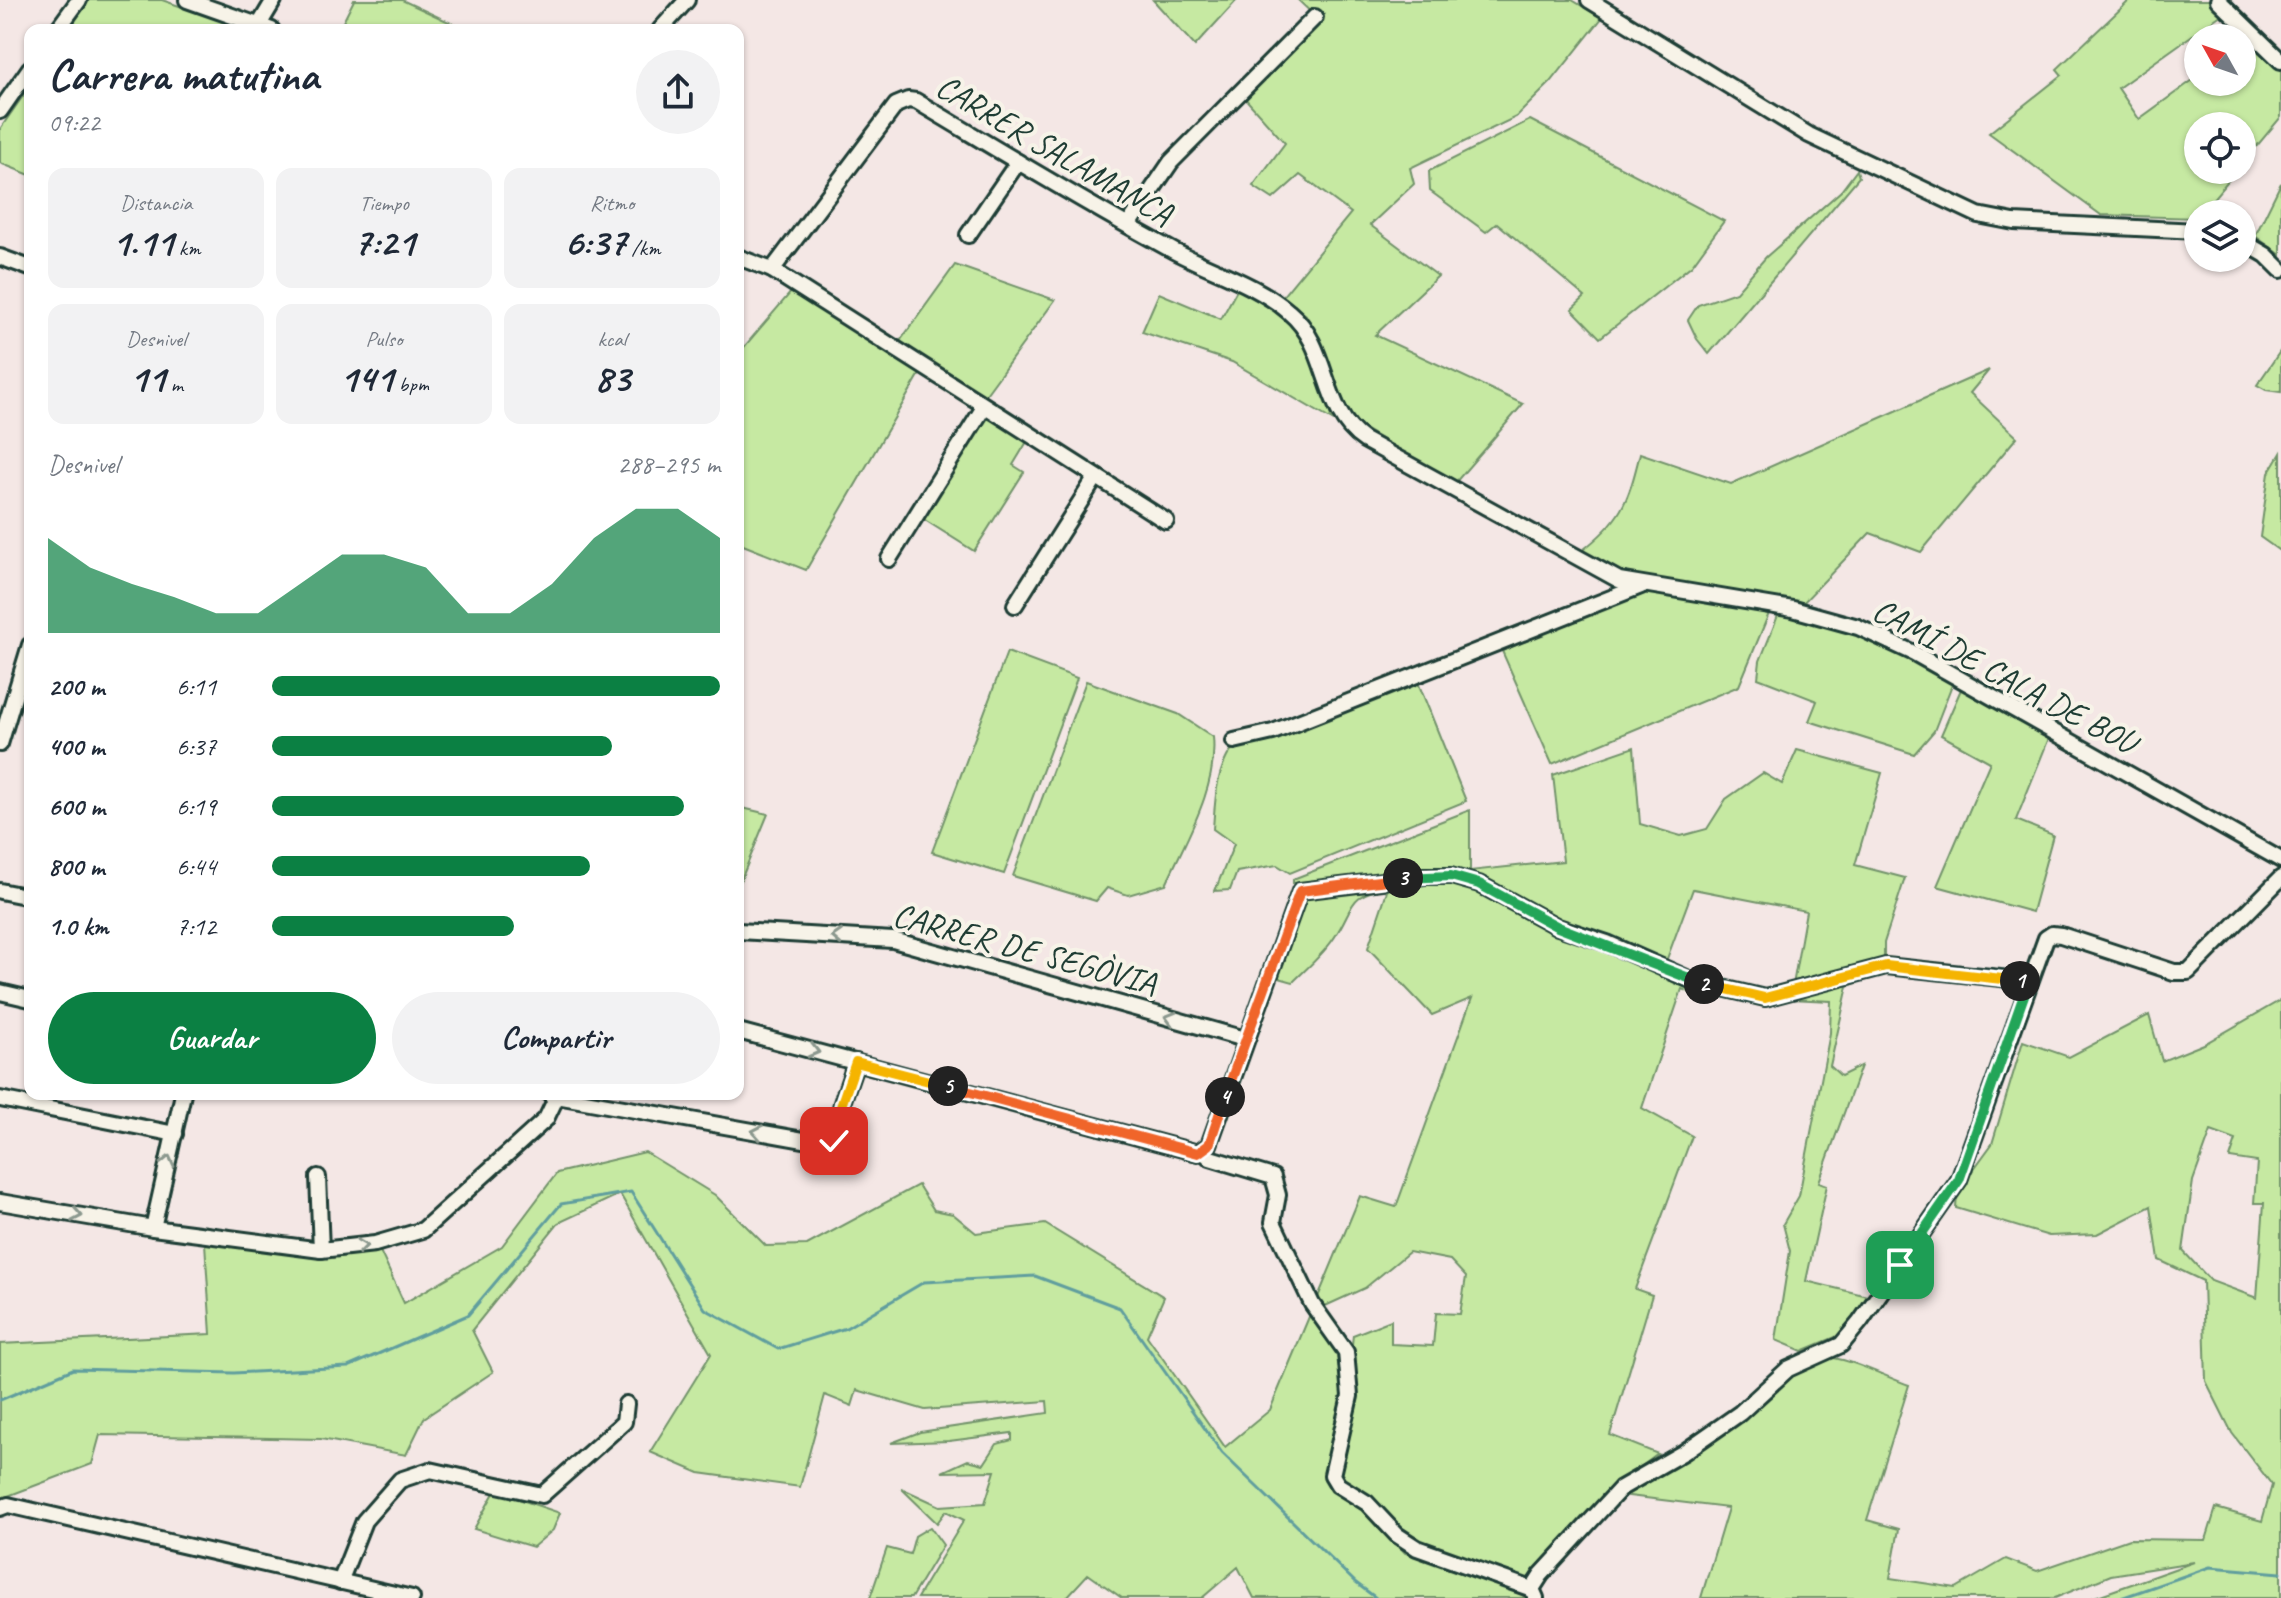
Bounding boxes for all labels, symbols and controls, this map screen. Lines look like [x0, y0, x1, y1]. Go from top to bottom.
north arrow [2184, 24, 2256, 96]
map controls [2184, 24, 2256, 272]
text: Carrera matutina [48, 48, 318, 103]
button: share [636, 50, 720, 134]
street label: CARRER SALAMANCA [929, 64, 1182, 235]
text: 09:22 [48, 106, 100, 139]
button: locate [2184, 112, 2256, 184]
text: Distancia [120, 189, 192, 217]
text: Tiempo [359, 189, 409, 217]
text: Ritmo [590, 189, 634, 217]
button: layers [2184, 200, 2256, 272]
text: 1.11 [112, 217, 174, 267]
text: 7:21 [353, 217, 415, 267]
text: 6:37 [564, 217, 626, 267]
text: km [174, 234, 200, 262]
text: /km [626, 234, 660, 262]
text: Desnivel [126, 325, 186, 353]
text: Pulso [366, 325, 402, 353]
text: kcal [597, 325, 627, 353]
text: 11 [129, 353, 165, 403]
text: 141 [339, 353, 393, 403]
text: 83 [594, 353, 630, 403]
text: m [165, 370, 183, 398]
text: bpm [393, 370, 429, 398]
text: Desnivel [48, 448, 119, 481]
text: 288–295 m [617, 448, 720, 481]
street label: CAMÍ DE CALA DE BOU [1865, 588, 2149, 766]
text: 200 m [48, 670, 104, 703]
text: 6:11 [176, 670, 216, 703]
text: 400 m [48, 730, 104, 763]
text: 6:37 [176, 730, 216, 763]
text: 600 m [48, 790, 105, 823]
text: 6:19 [176, 790, 216, 823]
text: 800 m [48, 850, 104, 883]
text: 6:44 [176, 850, 216, 883]
pin: 3 [1383, 858, 1423, 898]
text: 3 [1398, 864, 1408, 892]
street label: CARRER DE SEGÒVIA [889, 893, 1162, 1004]
text: 1.0 km [48, 910, 108, 943]
text: 7:12 [176, 910, 216, 943]
one-way arrow [830, 928, 843, 945]
pin: 1 [2000, 961, 2040, 1001]
pin: 2 [1684, 964, 1724, 1004]
text: 1 [2015, 967, 2025, 995]
text: 2 [1699, 970, 1709, 998]
button: Guardar [48, 992, 376, 1084]
button: Compartir [392, 992, 720, 1084]
one-way arrow [1164, 1011, 1178, 1027]
one-way arrow [806, 1041, 820, 1058]
pin: 5 [928, 1066, 968, 1106]
text: 5 [943, 1072, 953, 1100]
pin: 4 [1205, 1077, 1245, 1117]
text: 4 [1220, 1083, 1230, 1111]
pin [800, 1107, 868, 1175]
icon: check [812, 1119, 856, 1163]
one-way arrow [750, 1124, 764, 1141]
one-way arrow [159, 1155, 176, 1168]
one-way arrow [70, 1206, 84, 1223]
pin [1866, 1231, 1934, 1299]
one-way arrow [356, 1237, 369, 1254]
icon: arrive [1878, 1243, 1922, 1287]

